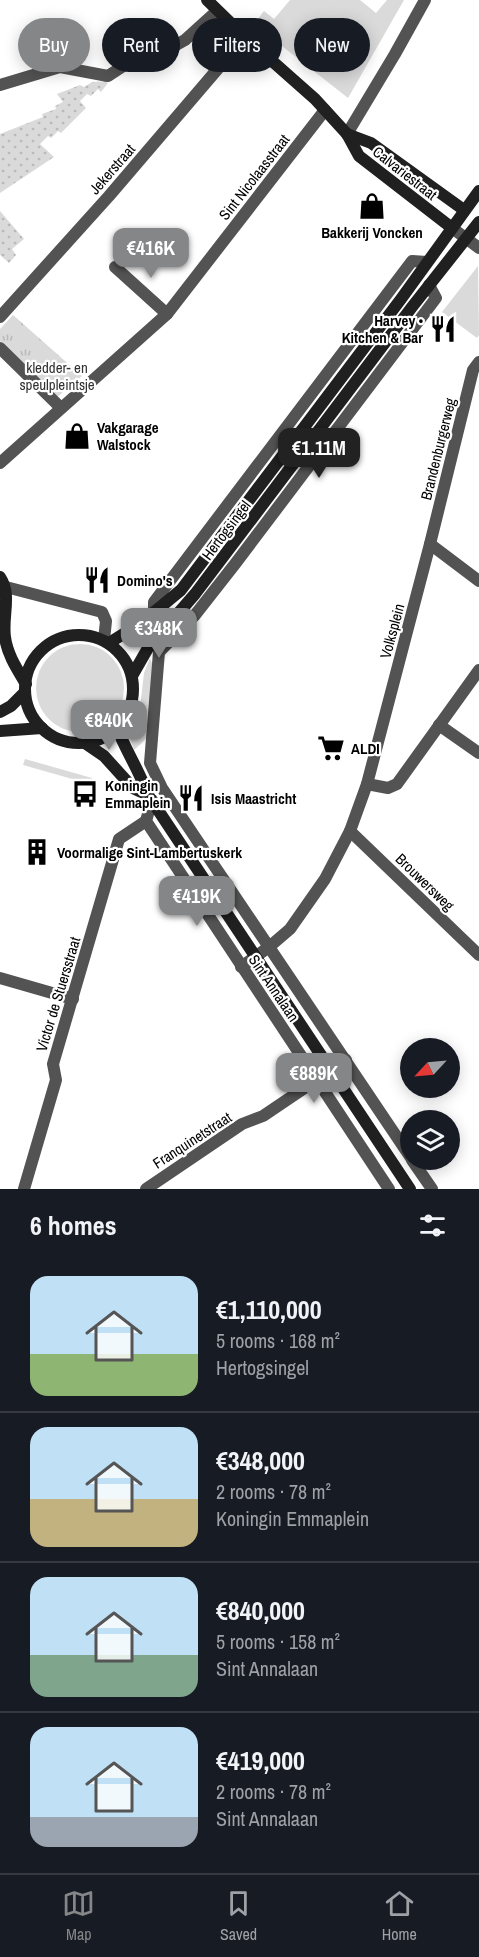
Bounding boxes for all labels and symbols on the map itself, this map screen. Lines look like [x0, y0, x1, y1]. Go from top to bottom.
street label: Sint Nicolaasstraat [214, 129, 295, 224]
street label: Jekerstraat [84, 139, 140, 199]
street label: Calvariestraat [368, 141, 442, 205]
shop icon: Bakkerij Voncken [357, 191, 387, 221]
place label: Bakkerij Voncken [321, 222, 423, 243]
pin: €416K [109, 228, 193, 279]
place label: Harvey • Kitchen & Bar [342, 310, 423, 348]
restaurant icon: Harvey • Kitchen & Bar [428, 314, 458, 344]
park label: kledder- en speulpleintsje [19, 357, 95, 395]
street label: Brandenburgerweg [415, 396, 461, 502]
place label: Vakgarage Walstock [97, 417, 159, 455]
shop icon: Vakgarage Walstock [62, 421, 92, 451]
pin: €1.11M [270, 428, 368, 479]
street label: Hertogsingel [197, 496, 255, 564]
restaurant icon: Domino's [82, 565, 112, 595]
place label: Domino's [117, 570, 173, 591]
street label: Volksplein [375, 601, 409, 661]
pin: €348K [117, 608, 201, 659]
pin: €840K [67, 700, 151, 751]
supermarket icon: ALDI [316, 733, 346, 763]
place label: ALDI [351, 738, 380, 759]
place label: Koningin Emmaplein [105, 775, 171, 813]
bus stop icon: Koningin Emmaplein [70, 779, 100, 809]
restaurant icon: Isis Maastricht [176, 783, 206, 813]
place label: Isis Maastricht [211, 788, 296, 809]
building icon: Voormalige Sint-Lambertuskerk [22, 837, 52, 867]
place label: Voormalige Sint-Lambertuskerk [57, 842, 242, 863]
street label: Brouwersweg [391, 849, 459, 916]
pin: €419K [155, 876, 239, 927]
street label: Victor de Stuersstraat [31, 934, 86, 1054]
street label: Sint Annalaan [244, 950, 304, 1026]
north arrow [400, 1038, 460, 1098]
pin: €889K [272, 1053, 356, 1104]
street label: Franquinetstraat [148, 1106, 236, 1173]

